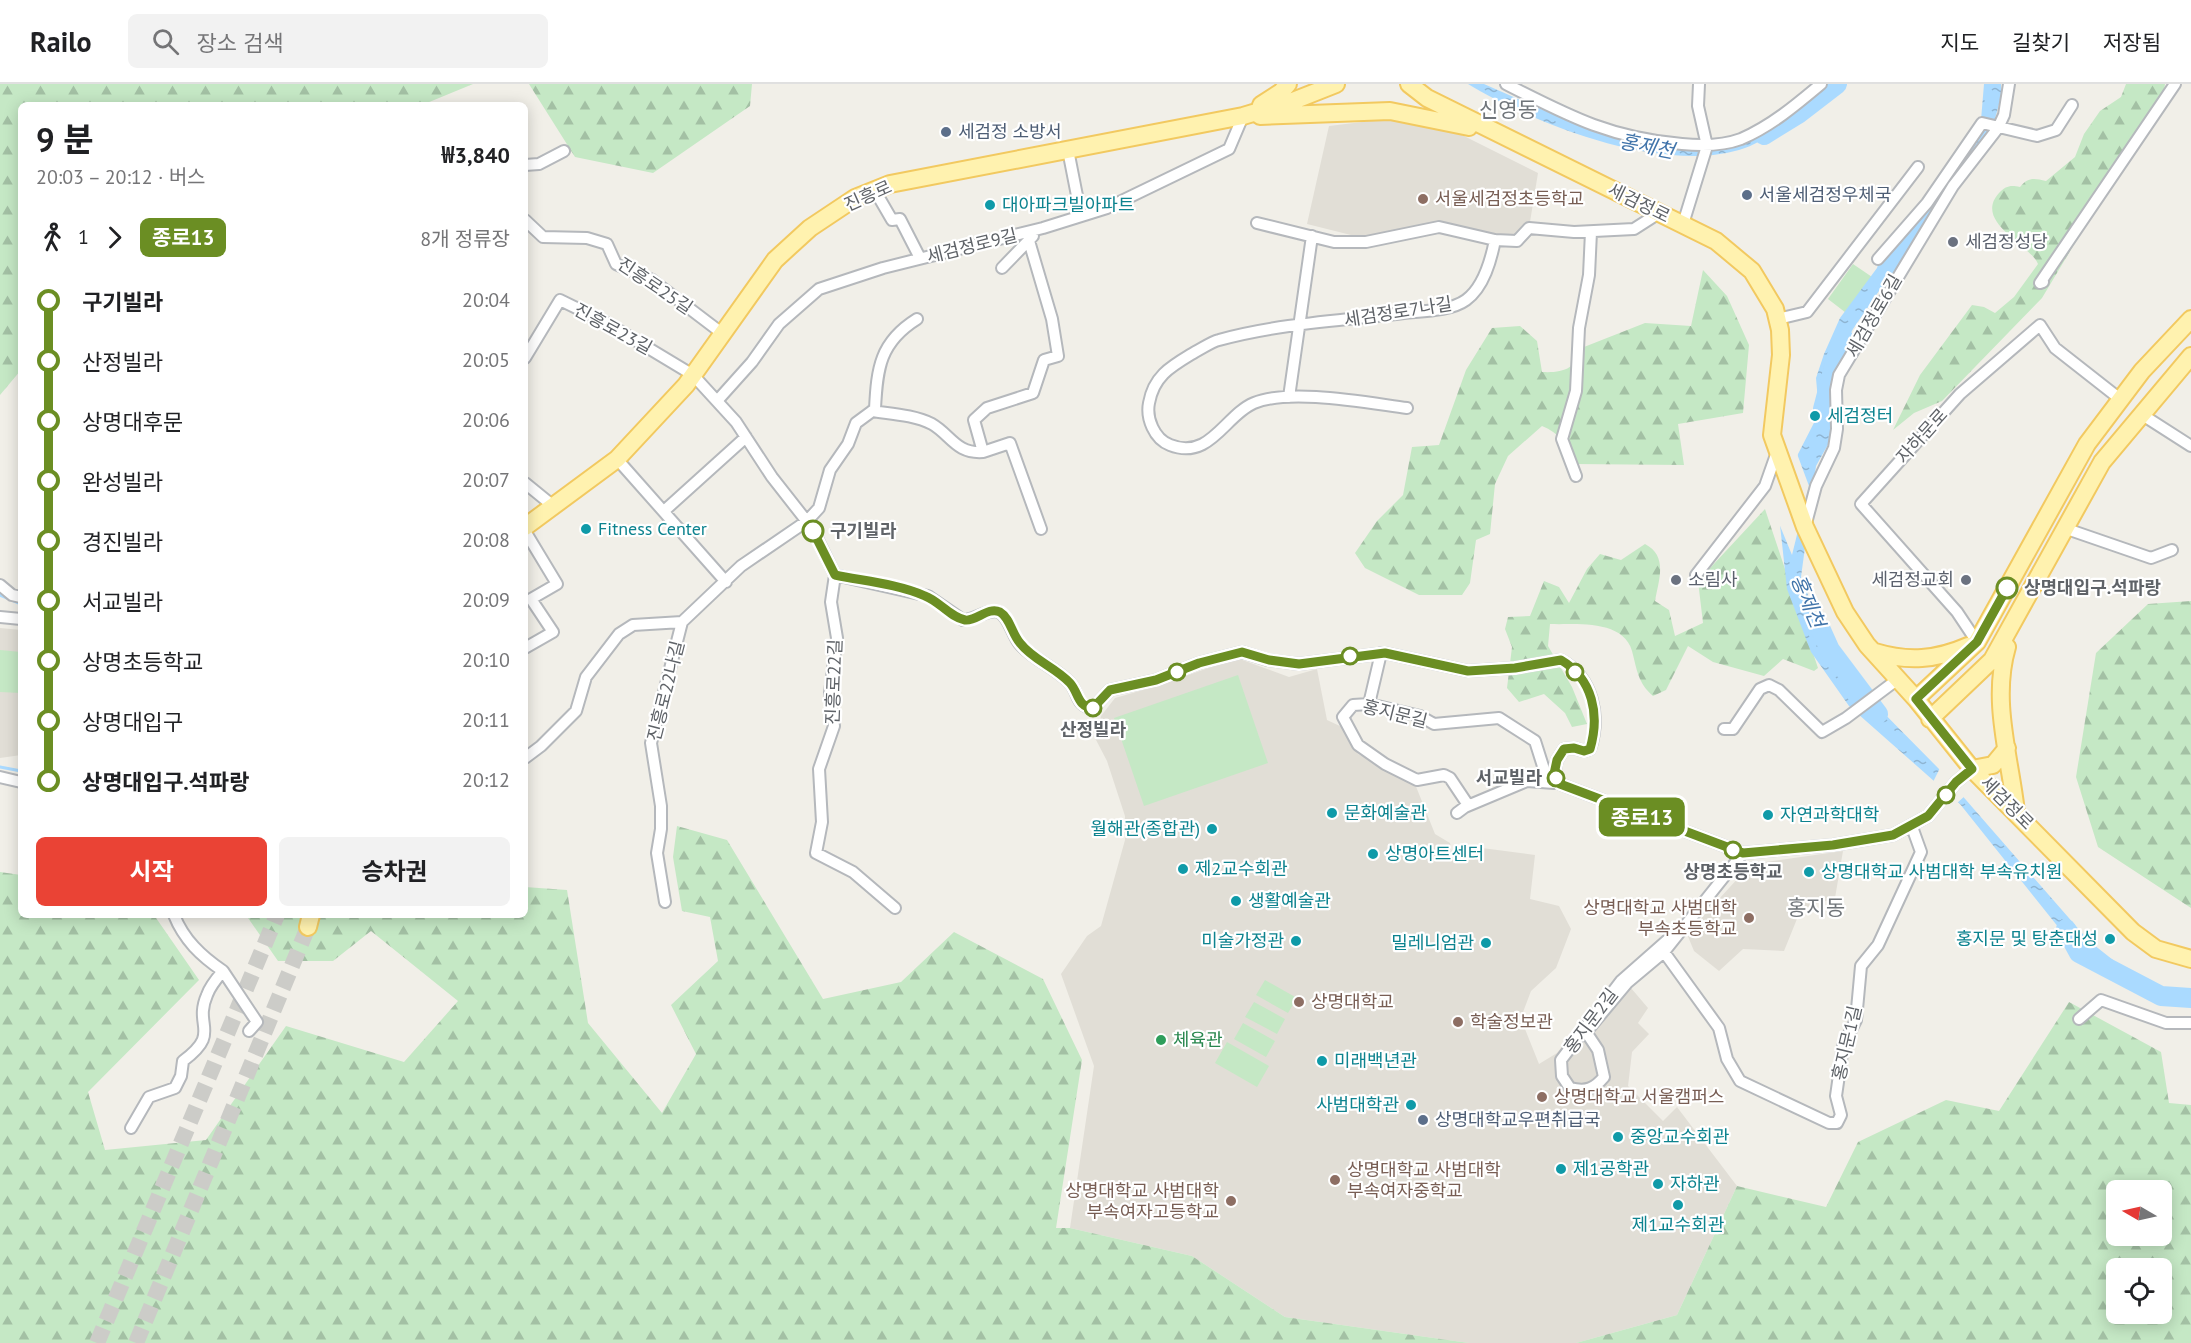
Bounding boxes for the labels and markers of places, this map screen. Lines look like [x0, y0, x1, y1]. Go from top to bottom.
place label: 세검정 소방서 [958, 120, 1062, 143]
marker: 세검정 소방서 [939, 125, 953, 139]
place label: 서울세검정우체국 [1759, 183, 1891, 206]
place label: 서울세검정초등학교 [1435, 187, 1584, 210]
marker: 서울세검정우체국 [1740, 188, 1754, 202]
marker: 서울세검정초등학교 [1416, 192, 1430, 206]
place label: 대아파크빌아파트 [1002, 193, 1134, 216]
marker: 대아파크빌아파트 [983, 198, 997, 212]
place label: 세검정성당 [1965, 230, 2048, 253]
marker: 세검정성당 [1946, 235, 1960, 249]
place label: 세검정터 [1827, 404, 1893, 427]
marker: 세검정터 [1808, 409, 1822, 423]
place label: Fitness Center [598, 517, 707, 540]
place label: 구기빌라 [830, 519, 897, 542]
marker: 구기빌라 [802, 520, 824, 542]
marker: Fitness Center [579, 522, 593, 536]
place label: 소림사 [1688, 568, 1738, 591]
place label: 세검정교회 [1871, 568, 1954, 591]
marker: 소림사 [1669, 573, 1683, 587]
marker: 세검정교회 [1959, 573, 1973, 587]
place label: 상명대입구.석파랑 [2024, 576, 2161, 599]
marker: 상명대입구.석파랑 [1996, 577, 2018, 599]
unlabelled marker [1341, 647, 1359, 665]
unlabelled marker [1168, 663, 1186, 681]
unlabelled marker [1566, 663, 1584, 681]
marker: 산정빌라 [1084, 699, 1102, 717]
place label: 산정빌라 [1060, 718, 1127, 741]
place label: 서교빌라 [1476, 766, 1542, 789]
marker: 서교빌라 [1547, 769, 1565, 787]
unlabelled marker [1937, 786, 1955, 804]
place label: 문화예술관 [1344, 801, 1427, 824]
place label: 자연과학대학 [1780, 803, 1879, 826]
marker: 문화예술관 [1325, 806, 1339, 820]
marker: 자연과학대학 [1761, 808, 1775, 822]
place label: 월해관(종합관) [1091, 817, 1200, 840]
marker: 월해관(종합관) [1205, 822, 1219, 836]
marker: 상명초등학교 [1724, 841, 1742, 859]
place label: 상명아트센터 [1385, 842, 1484, 865]
marker: 상명아트센터 [1366, 847, 1380, 861]
place label: 제2교수회관 [1195, 857, 1288, 880]
place label: 상명초등학교 [1683, 860, 1783, 883]
place label: 상명대학교 사범대학 부속유치원 [1821, 860, 2062, 883]
marker: 제2교수회관 [1176, 862, 1190, 876]
marker: 상명대학교 사범대학 부속유치원 [1802, 865, 1816, 879]
place label: 생활예술관 [1248, 889, 1331, 912]
marker: 생활예술관 [1229, 894, 1243, 908]
place label: 상명대학교 사범대학 부속초등학교 [1583, 896, 1737, 940]
marker: 상명대학교 사범대학 부속초등학교 [1742, 911, 1756, 925]
place label: 홍지문 및 탕춘대성 [1956, 927, 2098, 950]
place label: 미술가정관 [1201, 929, 1284, 952]
place label: 밀레니엄관 [1391, 931, 1474, 954]
marker: 홍지문 및 탕춘대성 [2103, 932, 2117, 946]
marker: 미술가정관 [1289, 934, 1303, 948]
marker: 밀레니엄관 [1479, 936, 1493, 950]
place label: 상명대학교 [1311, 990, 1394, 1013]
marker: 상명대학교 [1292, 995, 1306, 1009]
place label: 학술정보관 [1470, 1010, 1553, 1033]
marker: 학술정보관 [1451, 1015, 1465, 1029]
place label: 체육관 [1173, 1028, 1223, 1051]
marker: 체육관 [1154, 1033, 1168, 1047]
place label: 미래백년관 [1334, 1049, 1417, 1072]
marker: 미래백년관 [1315, 1054, 1329, 1068]
place label: 상명대학교 서울캠퍼스 [1554, 1085, 1724, 1108]
marker: 상명대학교 서울캠퍼스 [1535, 1090, 1549, 1104]
place label: 사범대학관 [1316, 1093, 1399, 1116]
marker: 사범대학관 [1404, 1098, 1418, 1112]
place label: 상명대학교우편취급국 [1435, 1108, 1601, 1131]
marker: 상명대학교우편취급국 [1416, 1113, 1430, 1127]
place label: 중앙교수회관 [1630, 1125, 1730, 1148]
marker: 중앙교수회관 [1611, 1130, 1625, 1144]
place label: 제1공학관 [1573, 1157, 1649, 1180]
place label: 상명대학교 사범대학 부속여자중학교 [1347, 1158, 1501, 1202]
marker: 제1공학관 [1554, 1162, 1568, 1176]
place label: 자하관 [1670, 1172, 1720, 1195]
marker: 상명대학교 사범대학 부속여자중학교 [1328, 1173, 1342, 1187]
marker: 자하관 [1651, 1177, 1665, 1191]
place label: 상명대학교 사범대학 부속여자고등학교 [1065, 1179, 1219, 1223]
marker: 상명대학교 사범대학 부속여자고등학교 [1224, 1194, 1238, 1208]
marker: 제1교수회관 [1671, 1198, 1685, 1212]
place label: 제1교수회관 [1632, 1213, 1725, 1236]

